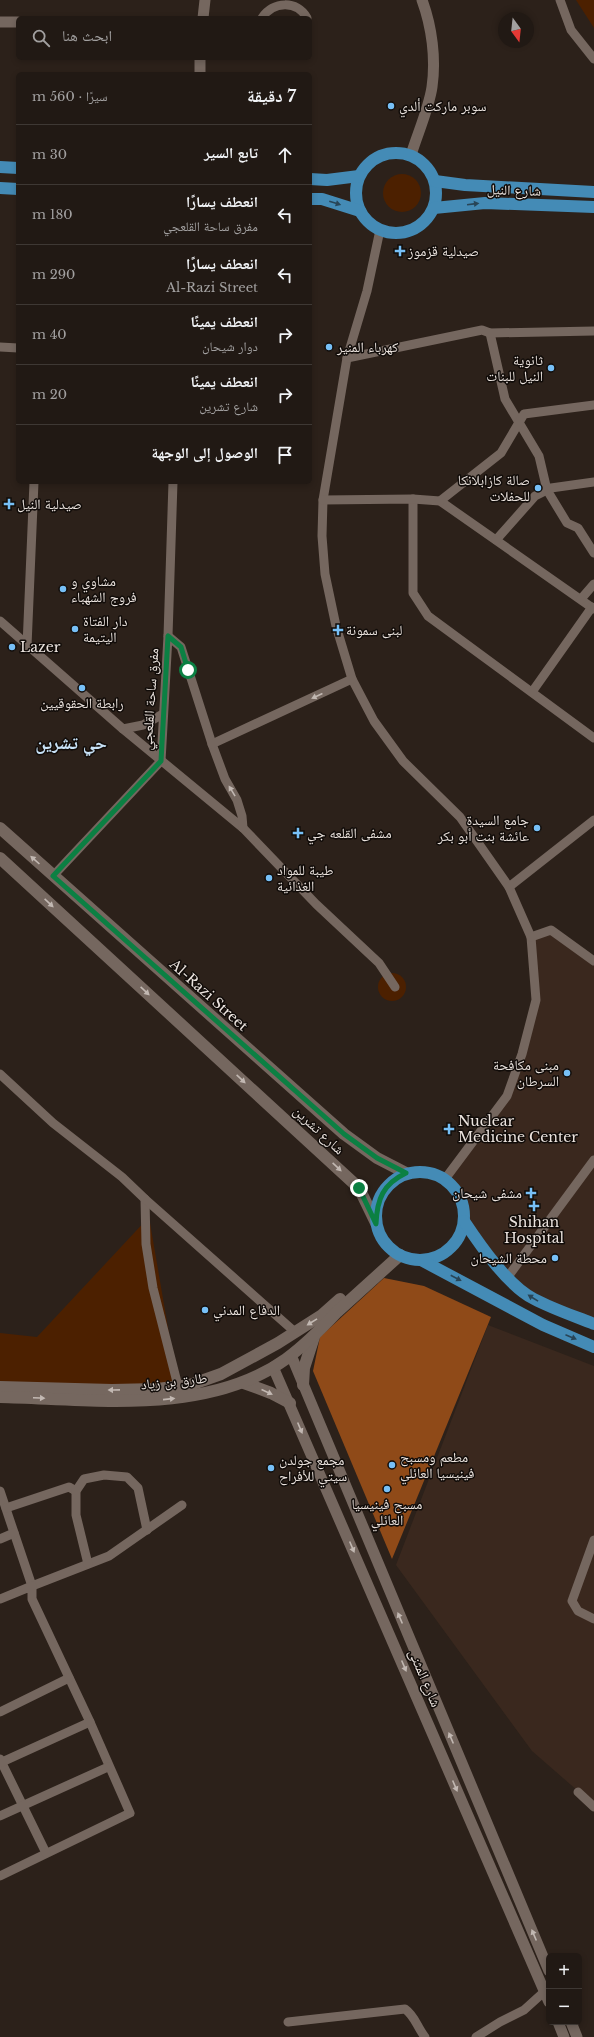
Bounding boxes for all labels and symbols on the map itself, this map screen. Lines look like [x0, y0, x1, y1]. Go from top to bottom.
north arrow [498, 12, 534, 48]
place label: سوبر ماركت ألدي [399, 97, 486, 118]
marker: سوبر ماركت ألدي [386, 101, 396, 111]
street label: شارع النيل [486, 180, 541, 201]
one-way arrow [329, 200, 341, 206]
one-way arrow [467, 201, 479, 208]
place label: صيدلية قزموز [407, 242, 479, 260]
marker: صيدلية قزموز [395, 246, 405, 256]
place label: كهرباء المنير [336, 338, 398, 356]
marker: كهرباء المنير [324, 342, 334, 352]
place label: ثانوية النيل للبنات [486, 351, 543, 385]
marker: ثانوية النيل للبنات [546, 363, 556, 373]
place label: صالة كازابلانكا للحفلات [458, 471, 530, 505]
marker: صالة كازابلانكا للحفلات [533, 483, 543, 493]
place label: صيدلية النيل [17, 495, 82, 513]
marker: صيدلية النيل [4, 499, 14, 509]
place label: مشاوي و فروج الشهباء [71, 572, 137, 607]
marker: مشاوي و فروج الشهباء [58, 584, 68, 594]
place label: دار الفتاة اليتيمة [83, 612, 128, 646]
place label: لبنى سمونة [346, 621, 403, 639]
marker: دار الفتاة اليتيمة [70, 624, 80, 634]
marker: لبنى سمونة [333, 625, 343, 635]
place label: Lazer [20, 638, 61, 656]
marker: Lazer [7, 642, 17, 652]
street label: مفرق ساحة القلعجي [137, 647, 165, 751]
route start [179, 661, 197, 679]
marker: رابطة الحقوقيين [77, 683, 87, 693]
one-way arrow [311, 692, 323, 699]
place label: رابطة الحقوقيين [40, 694, 124, 712]
district label: حي تشرين [35, 732, 107, 757]
one-way arrow [228, 785, 235, 797]
place label: جامع السيدة عائشة بنت أبو بكر [437, 811, 529, 845]
marker: جامع السيدة عائشة بنت أبو بكر [532, 823, 542, 833]
place label: مشفى القلعه جي [307, 824, 392, 845]
marker: مشفى القلعه جي [292, 827, 304, 839]
one-way arrow [30, 855, 40, 865]
place label: طيبة للمواد الغذائية [277, 861, 334, 895]
marker: طيبة للمواد الغذائية [264, 873, 274, 883]
one-way arrow [44, 898, 54, 908]
street label: Al-Razi Street [165, 954, 252, 1035]
one-way arrow [140, 986, 150, 996]
place label: مبنى مكافحة السرطان [493, 1056, 559, 1090]
marker: مبنى مكافحة السرطان [562, 1068, 572, 1078]
one-way arrow [236, 1074, 246, 1084]
street label: شارع تشرين [289, 1102, 348, 1159]
place label: Nuclear Medicine Center [458, 1112, 578, 1146]
marker: Nuclear Medicine Center [443, 1123, 455, 1135]
one-way arrow [331, 1162, 342, 1171]
route end [350, 1179, 368, 1197]
place label: مشفى شيحان [452, 1184, 522, 1202]
marker: مشفى شيحان [525, 1187, 537, 1199]
marker: Shihan Hospital [528, 1200, 540, 1212]
place label: Shihan Hospital [504, 1213, 564, 1247]
place label: محطة الشيحان [470, 1249, 547, 1267]
marker: محطة الشيحان [550, 1253, 560, 1263]
one-way arrow [450, 1275, 461, 1281]
one-way arrow [527, 1294, 538, 1301]
place label: الدفاع المدني [213, 1301, 280, 1322]
marker: الدفاع المدني [200, 1305, 210, 1315]
one-way arrow [306, 1318, 318, 1325]
one-way arrow [566, 1334, 577, 1340]
street label: طارق بن زياد [140, 1369, 208, 1393]
one-way arrow [107, 1387, 120, 1393]
one-way arrow [262, 1389, 274, 1395]
one-way arrow [33, 1395, 46, 1401]
one-way arrow [163, 1395, 175, 1402]
one-way arrow [298, 1422, 304, 1434]
place label: مطعم ومسبح فينيسيا العائلي [400, 1448, 475, 1485]
place label: مجمع جولدن سيتي للأفراح [279, 1451, 347, 1488]
marker: مطعم ومسبح فينيسيا العائلي [387, 1460, 397, 1470]
marker: مجمع جولدن سيتي للأفراح [266, 1463, 276, 1473]
marker: مسبح فينيسيا العائلي [382, 1484, 392, 1494]
place label: مسبح فينيسيا العائلي [351, 1495, 423, 1532]
one-way arrow [349, 1542, 355, 1553]
one-way arrow [397, 1612, 403, 1623]
street label: شارع المثنى [404, 1646, 445, 1710]
one-way arrow [401, 1661, 407, 1672]
one-way arrow [447, 1731, 453, 1743]
one-way arrow [453, 1780, 459, 1792]
one-way arrow [531, 1929, 537, 1940]

